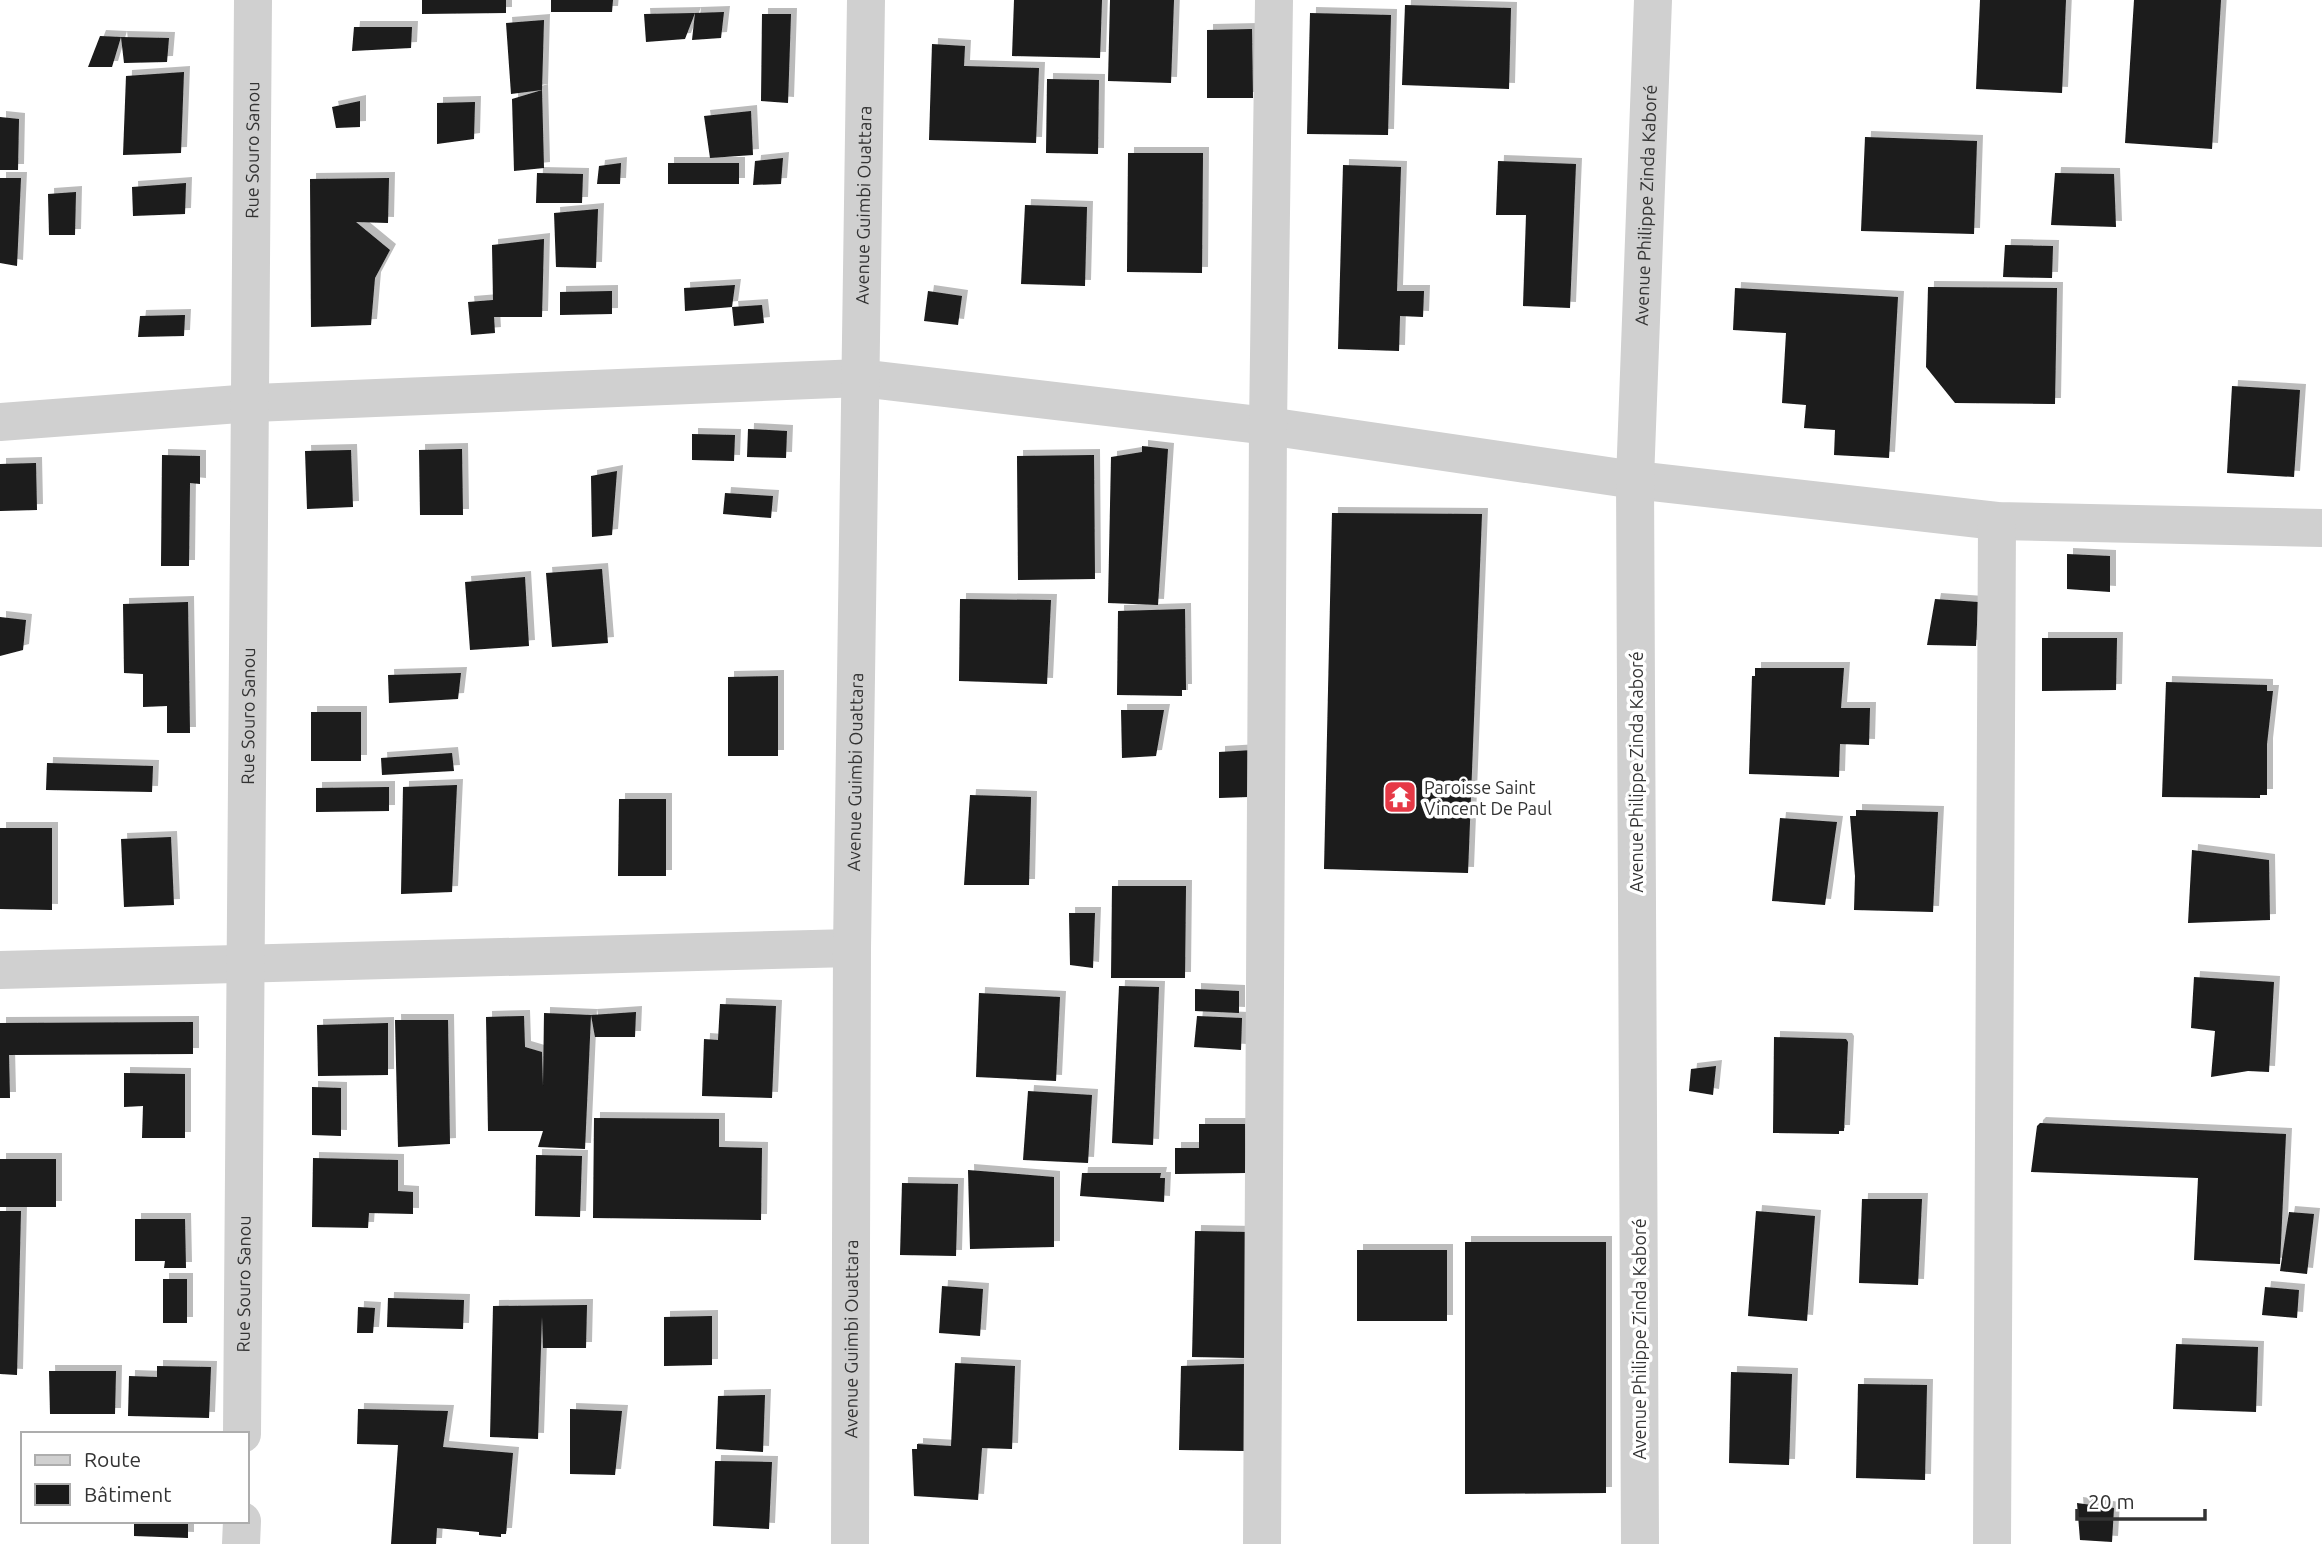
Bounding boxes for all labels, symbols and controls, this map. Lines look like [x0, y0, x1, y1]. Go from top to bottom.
street label: Rue Souro Sanou [241, 81, 262, 219]
street label: Avenue Philippe Zinda Kaboré [1631, 84, 1660, 326]
street label: Avenue Guimbi Ouattara [852, 105, 874, 305]
street label: Rue Souro Sanou [237, 647, 258, 785]
street label: Avenue Philippe Zinda Kaboré [1626, 651, 1646, 893]
street label: Avenue Guimbi Ouattara [843, 672, 866, 872]
place label: Paroisse Saint Vincent De Paul [1424, 777, 1552, 818]
temple icon: Paroisse Saint Vincent De Paul [1381, 778, 1419, 816]
street label: Rue Souro Sanou [233, 1215, 254, 1353]
street label: Avenue Philippe Zinda Kaboré [1629, 1218, 1649, 1460]
street label: Avenue Guimbi Ouattara [840, 1239, 861, 1439]
legend [21, 1432, 248, 1523]
text: Route [84, 1447, 141, 1471]
scale bar [2077, 1478, 2205, 1522]
text: Bâtiment [84, 1482, 171, 1506]
text: 20 m [2088, 1489, 2135, 1513]

